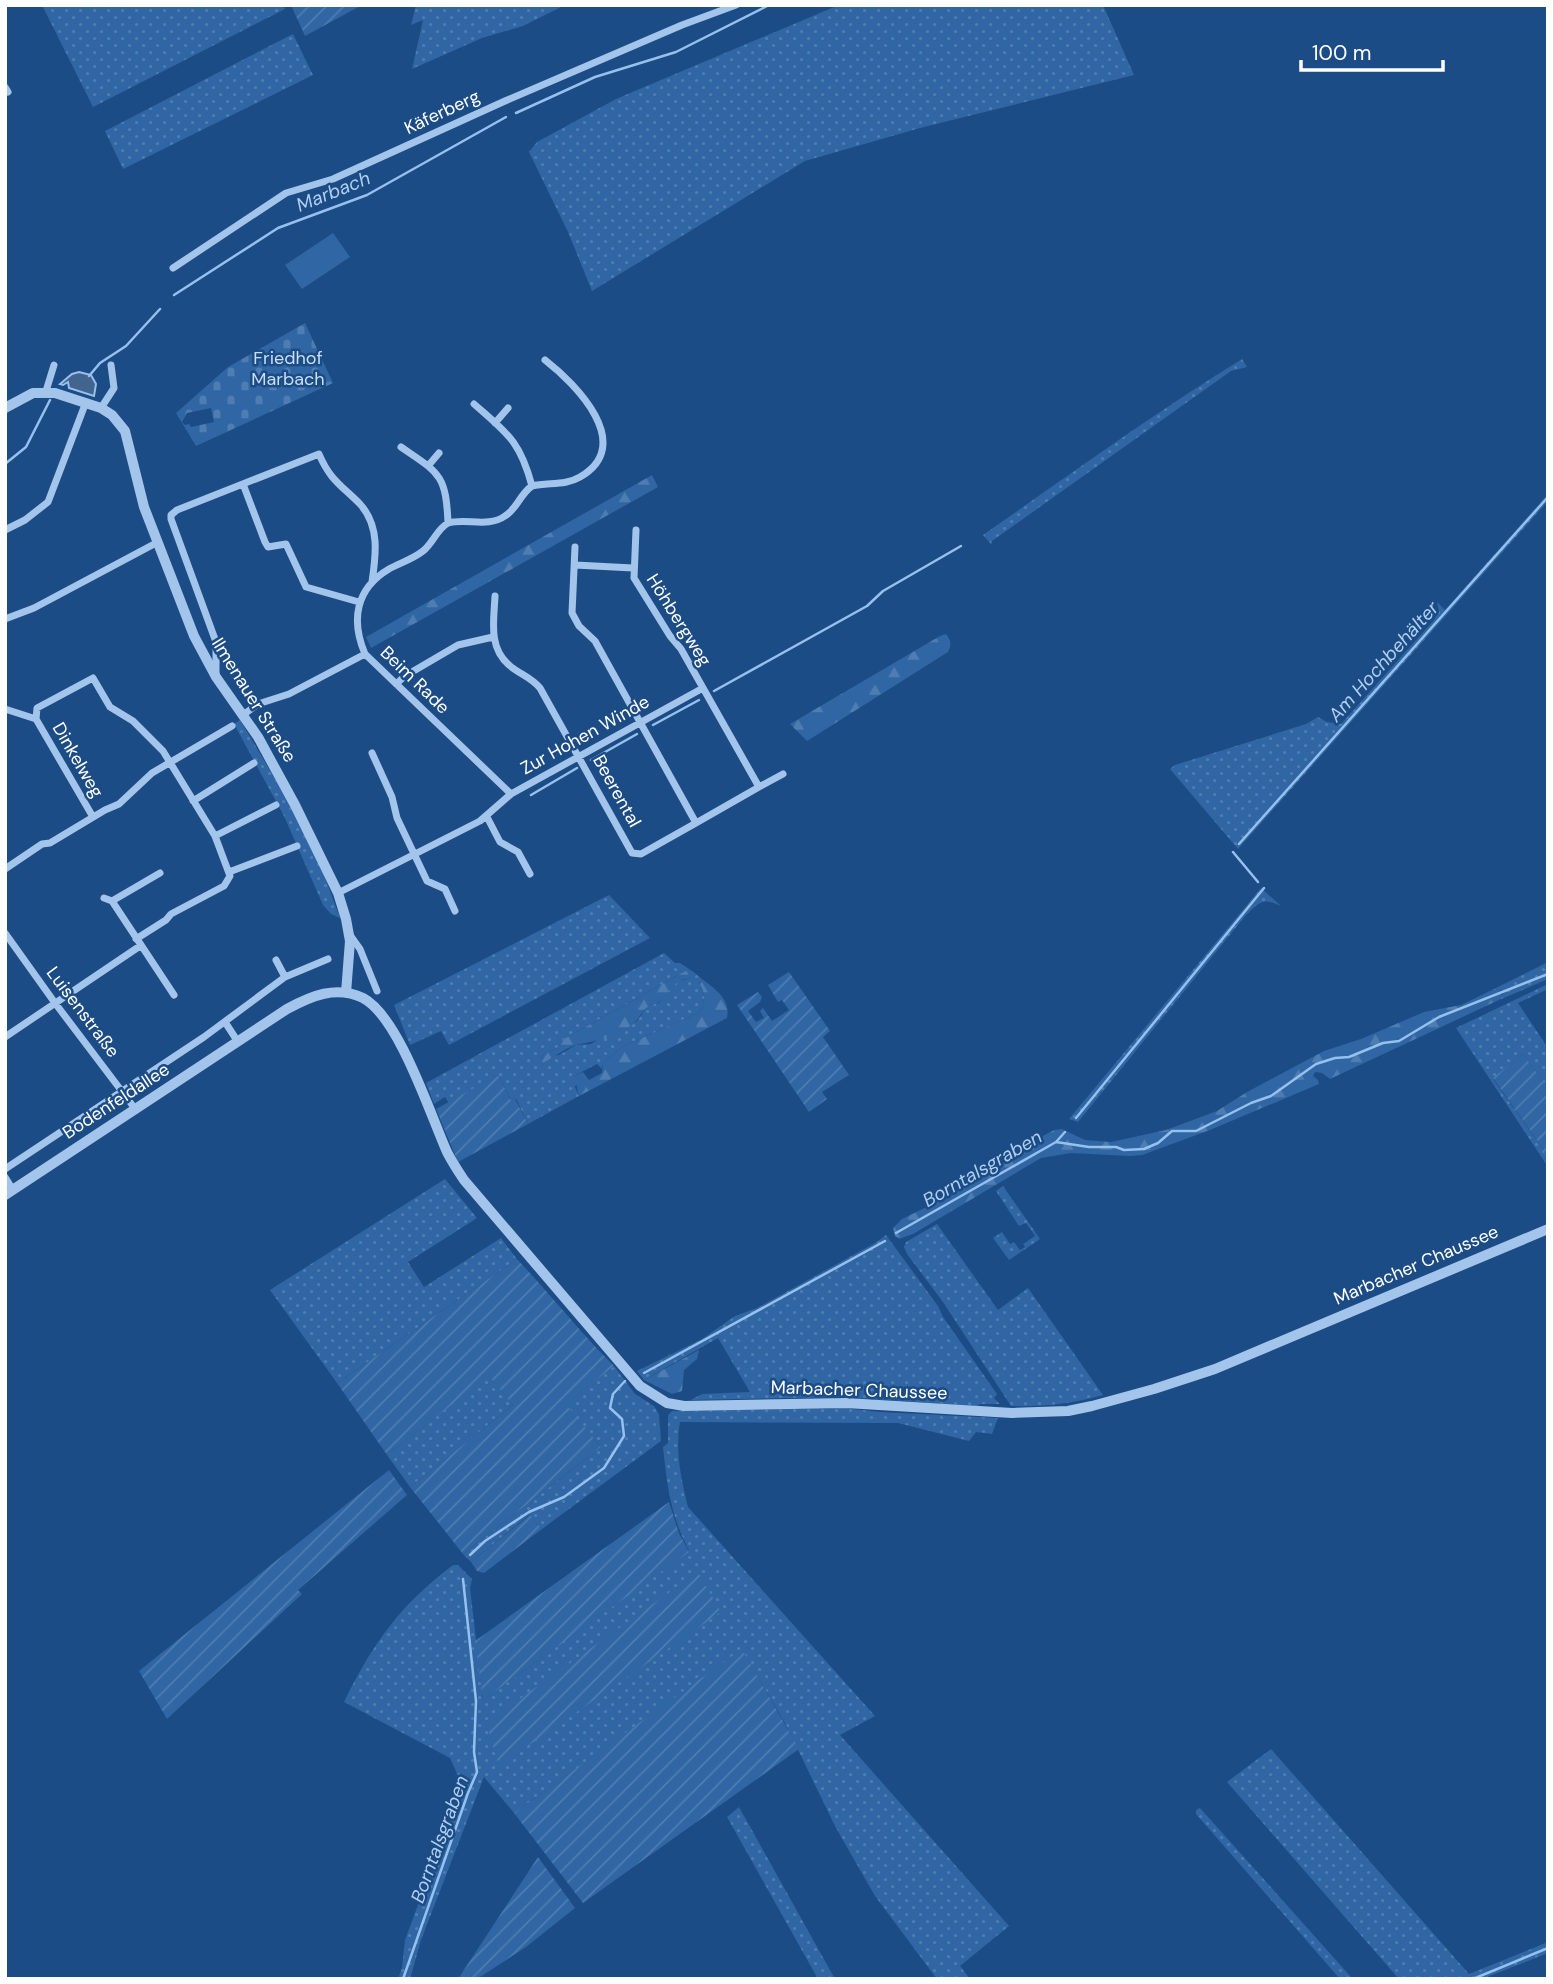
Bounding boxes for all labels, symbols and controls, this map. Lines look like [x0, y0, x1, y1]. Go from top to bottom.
scale bar [1301, 28, 1443, 72]
text: 100 m [1312, 39, 1372, 67]
street label: Käferberg [400, 84, 484, 140]
water label: Marbach [292, 165, 374, 218]
park label: Friedhof Marbach [251, 346, 325, 391]
street label: Höhbergweg [641, 569, 717, 671]
water label: Am Hochbehälter [1322, 595, 1445, 728]
street label: Ilmenauer Straße [206, 633, 302, 767]
street label: Beim Rade [375, 641, 455, 719]
street label: Zur Hohen Winde [516, 690, 654, 780]
street label: Dinkelweg [47, 718, 109, 802]
street label: Beerental [587, 751, 647, 831]
street label: Luisenstraße [41, 962, 125, 1062]
street label: Bodenfeldallee [58, 1057, 174, 1145]
water label: Borntalsgraben [918, 1124, 1047, 1213]
street label: Marbacher Chaussee [1330, 1219, 1502, 1311]
street label: Marbacher Chaussee [770, 1375, 948, 1405]
water label: Borntalsgraben [405, 1772, 474, 1906]

